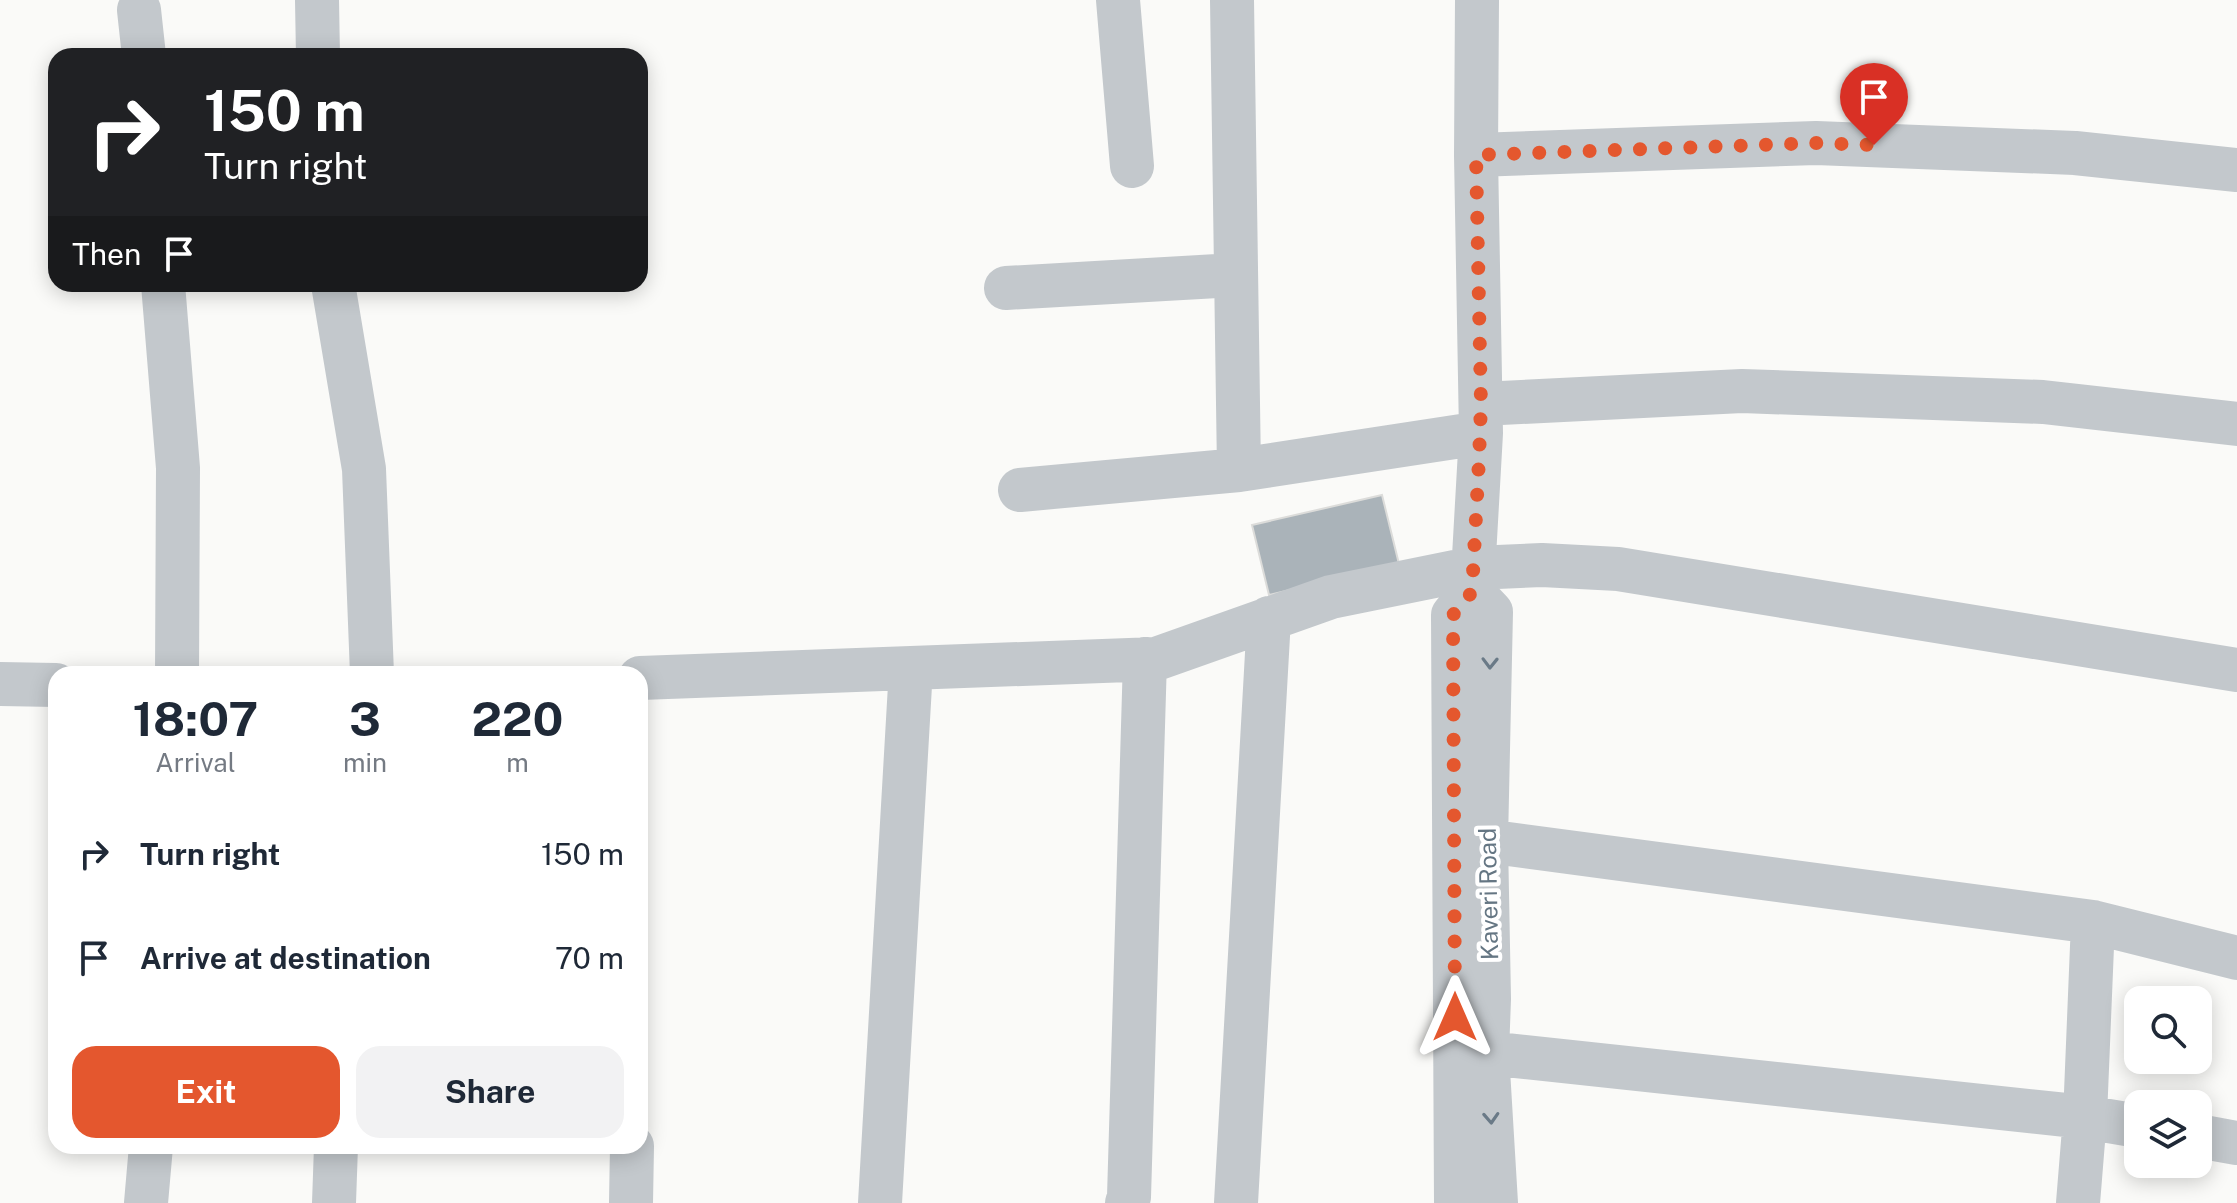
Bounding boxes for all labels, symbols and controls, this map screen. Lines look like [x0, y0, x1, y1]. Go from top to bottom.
pin [1840, 63, 1908, 145]
icon: arrive [1852, 75, 1896, 119]
text: 150 m [204, 78, 365, 144]
icon: right [72, 80, 176, 184]
text: Turn right [204, 145, 367, 187]
icon: arrive [157, 232, 201, 276]
text: Then [72, 236, 141, 272]
one-way arrow [1482, 657, 1499, 670]
text: 18:07 [133, 690, 258, 747]
text: 3 [349, 690, 381, 747]
text: 220 [472, 690, 563, 747]
text: Arrival [155, 747, 236, 778]
text: min [343, 747, 387, 778]
text: m [506, 747, 529, 778]
street label: Kaveri Road [1473, 828, 1503, 960]
icon: right [72, 832, 116, 876]
text: Turn right [140, 836, 280, 872]
text: 150 m [541, 836, 624, 872]
icon: arrive [72, 936, 116, 980]
text: Arrive at destination [140, 940, 431, 976]
text: 70 m [555, 940, 624, 976]
position arrow [1413, 975, 1497, 1059]
map controls [2124, 986, 2212, 1178]
button: search [2124, 986, 2212, 1074]
button: Exit [72, 1046, 340, 1138]
button: Share [356, 1046, 624, 1138]
button: layers [2124, 1090, 2212, 1178]
one-way arrow [1482, 1112, 1499, 1125]

